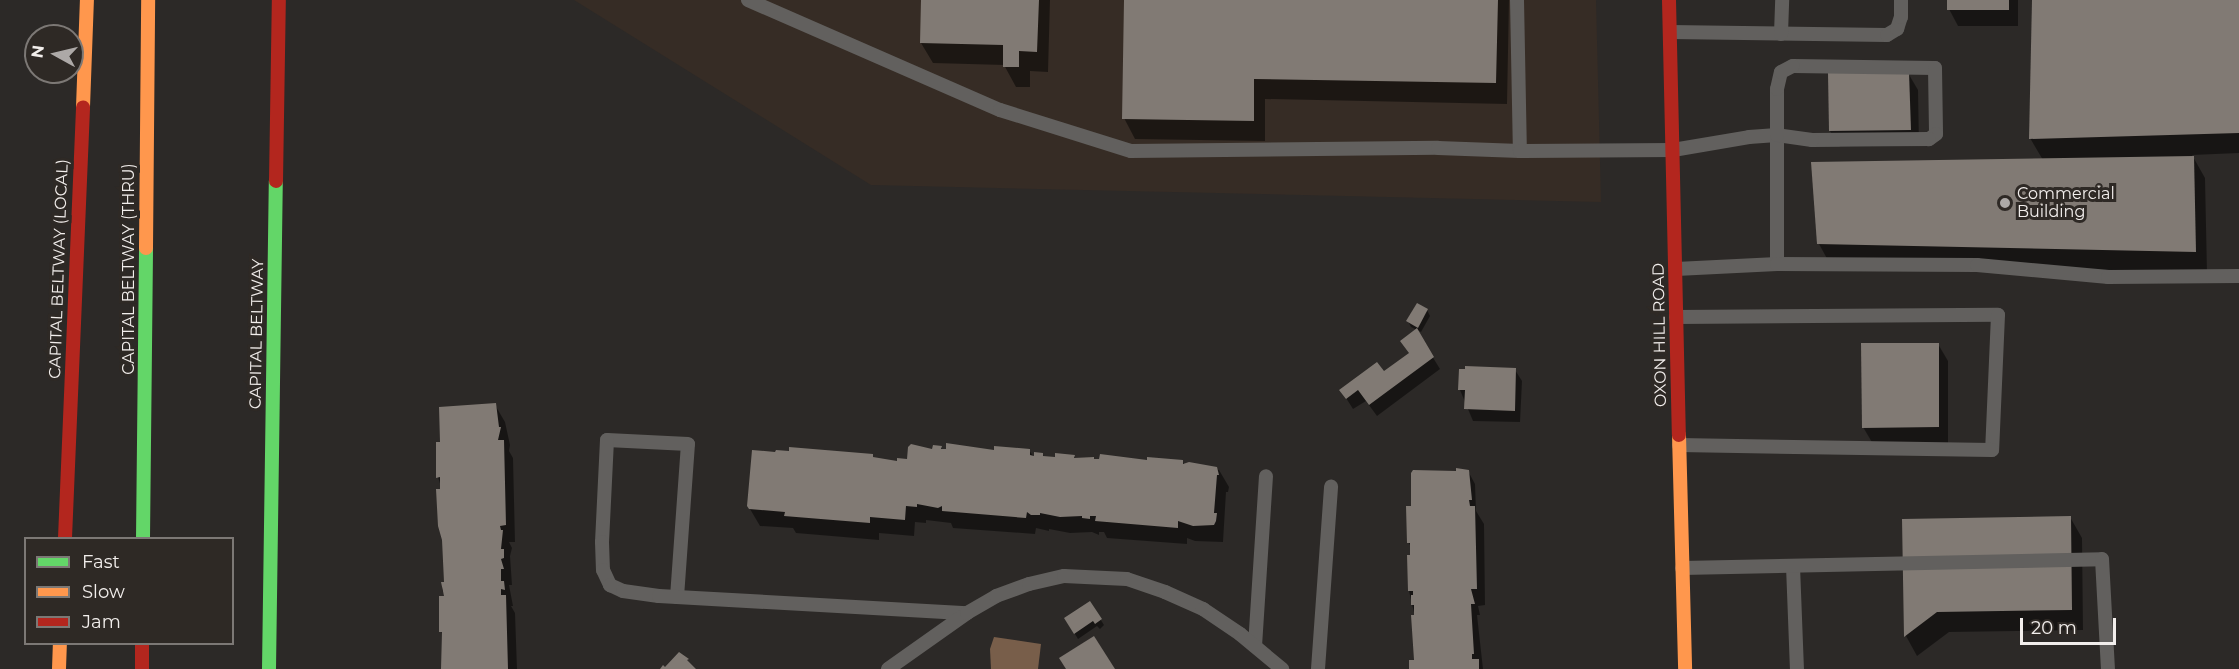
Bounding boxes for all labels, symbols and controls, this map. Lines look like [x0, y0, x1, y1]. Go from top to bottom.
north arrow [24, 24, 84, 84]
text: N [27, 44, 48, 59]
street label: CAPITAL BELTWAY (LOCAL) [46, 159, 72, 379]
street label: CAPITAL BELTWAY (THRU) [119, 163, 139, 375]
place label: Commercial Building [2017, 184, 2115, 222]
marker: Commercial Building [1998, 196, 2012, 210]
street label: CAPITAL BELTWAY [246, 259, 268, 409]
street label: OXON HILL ROAD [1649, 263, 1671, 407]
legend [24, 537, 234, 645]
text: Fast [82, 551, 120, 573]
text: Slow [82, 581, 125, 603]
scale bar [2023, 606, 2119, 644]
text: Jam [82, 611, 121, 633]
text: 20 m [2031, 617, 2077, 639]

